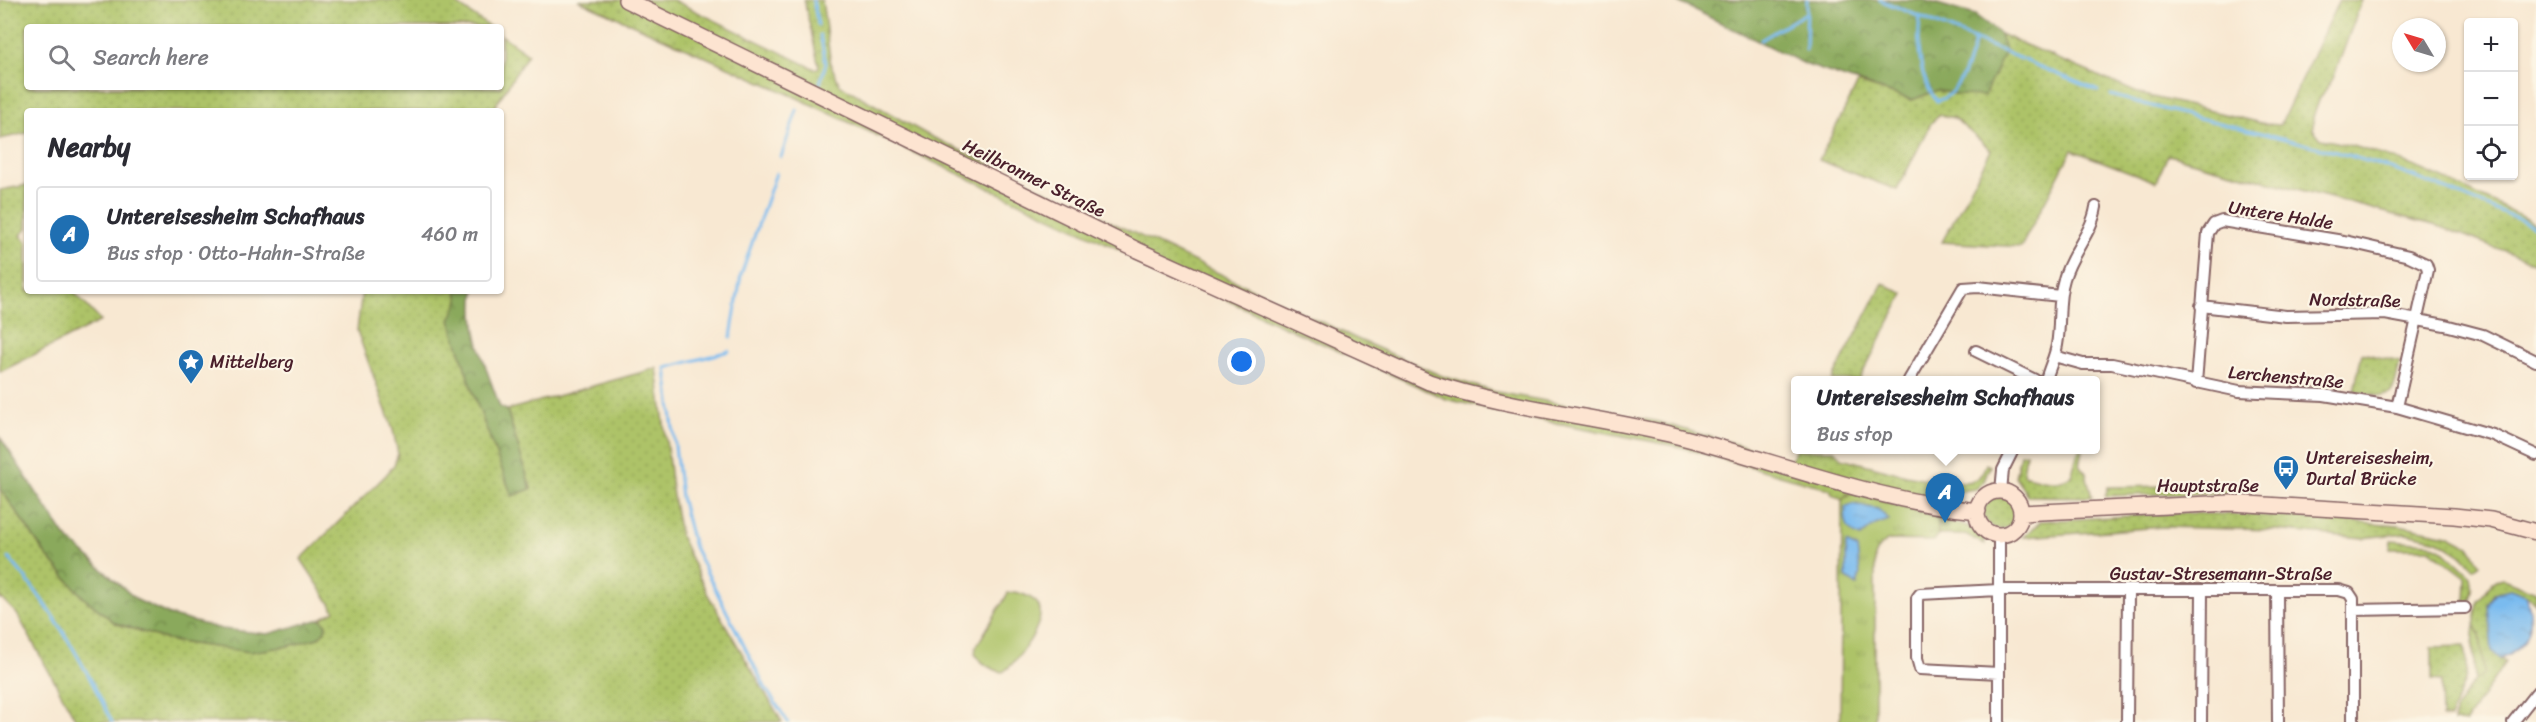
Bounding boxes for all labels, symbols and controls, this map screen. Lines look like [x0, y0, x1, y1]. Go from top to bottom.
north arrow [2392, 18, 2446, 72]
map controls [2464, 18, 2518, 180]
button: + [2464, 18, 2518, 72]
search box [24, 24, 504, 90]
text: Search here [93, 38, 209, 77]
icon: search [45, 41, 78, 74]
button: − [2464, 72, 2518, 126]
text: Nearby [48, 124, 130, 170]
button: locate [2464, 126, 2518, 180]
street label: Heilbronner Straße [957, 130, 1111, 227]
street label: Untere Halde [2226, 191, 2336, 239]
text: Untereisesheim Schafhaus [107, 197, 364, 236]
text: A [63, 217, 76, 252]
text: 460 m [421, 217, 478, 252]
text: Bus stop · Otto-Hahn-Straße [107, 236, 365, 271]
street label: Nordstraße [2309, 283, 2401, 317]
place label: Mittelberg [210, 346, 294, 378]
place icon: Mittelberg [176, 347, 206, 385]
your location [1227, 347, 1256, 376]
street label: Lerchenstraße [2227, 356, 2345, 398]
popup [1791, 376, 2100, 454]
text: Untereisesheim Schafhaus [1817, 378, 2074, 417]
text: Bus stop [1817, 417, 1893, 452]
place label: Untereisesheim, Durtal Brücke [2306, 442, 2434, 495]
bus stop icon: Untereisesheim, Durtal Brücke [2271, 453, 2301, 491]
street label: Hauptstraße [2157, 470, 2259, 502]
pin: A [1926, 474, 1964, 523]
street label: Gustav-Stresemann-Straße [2110, 558, 2332, 590]

